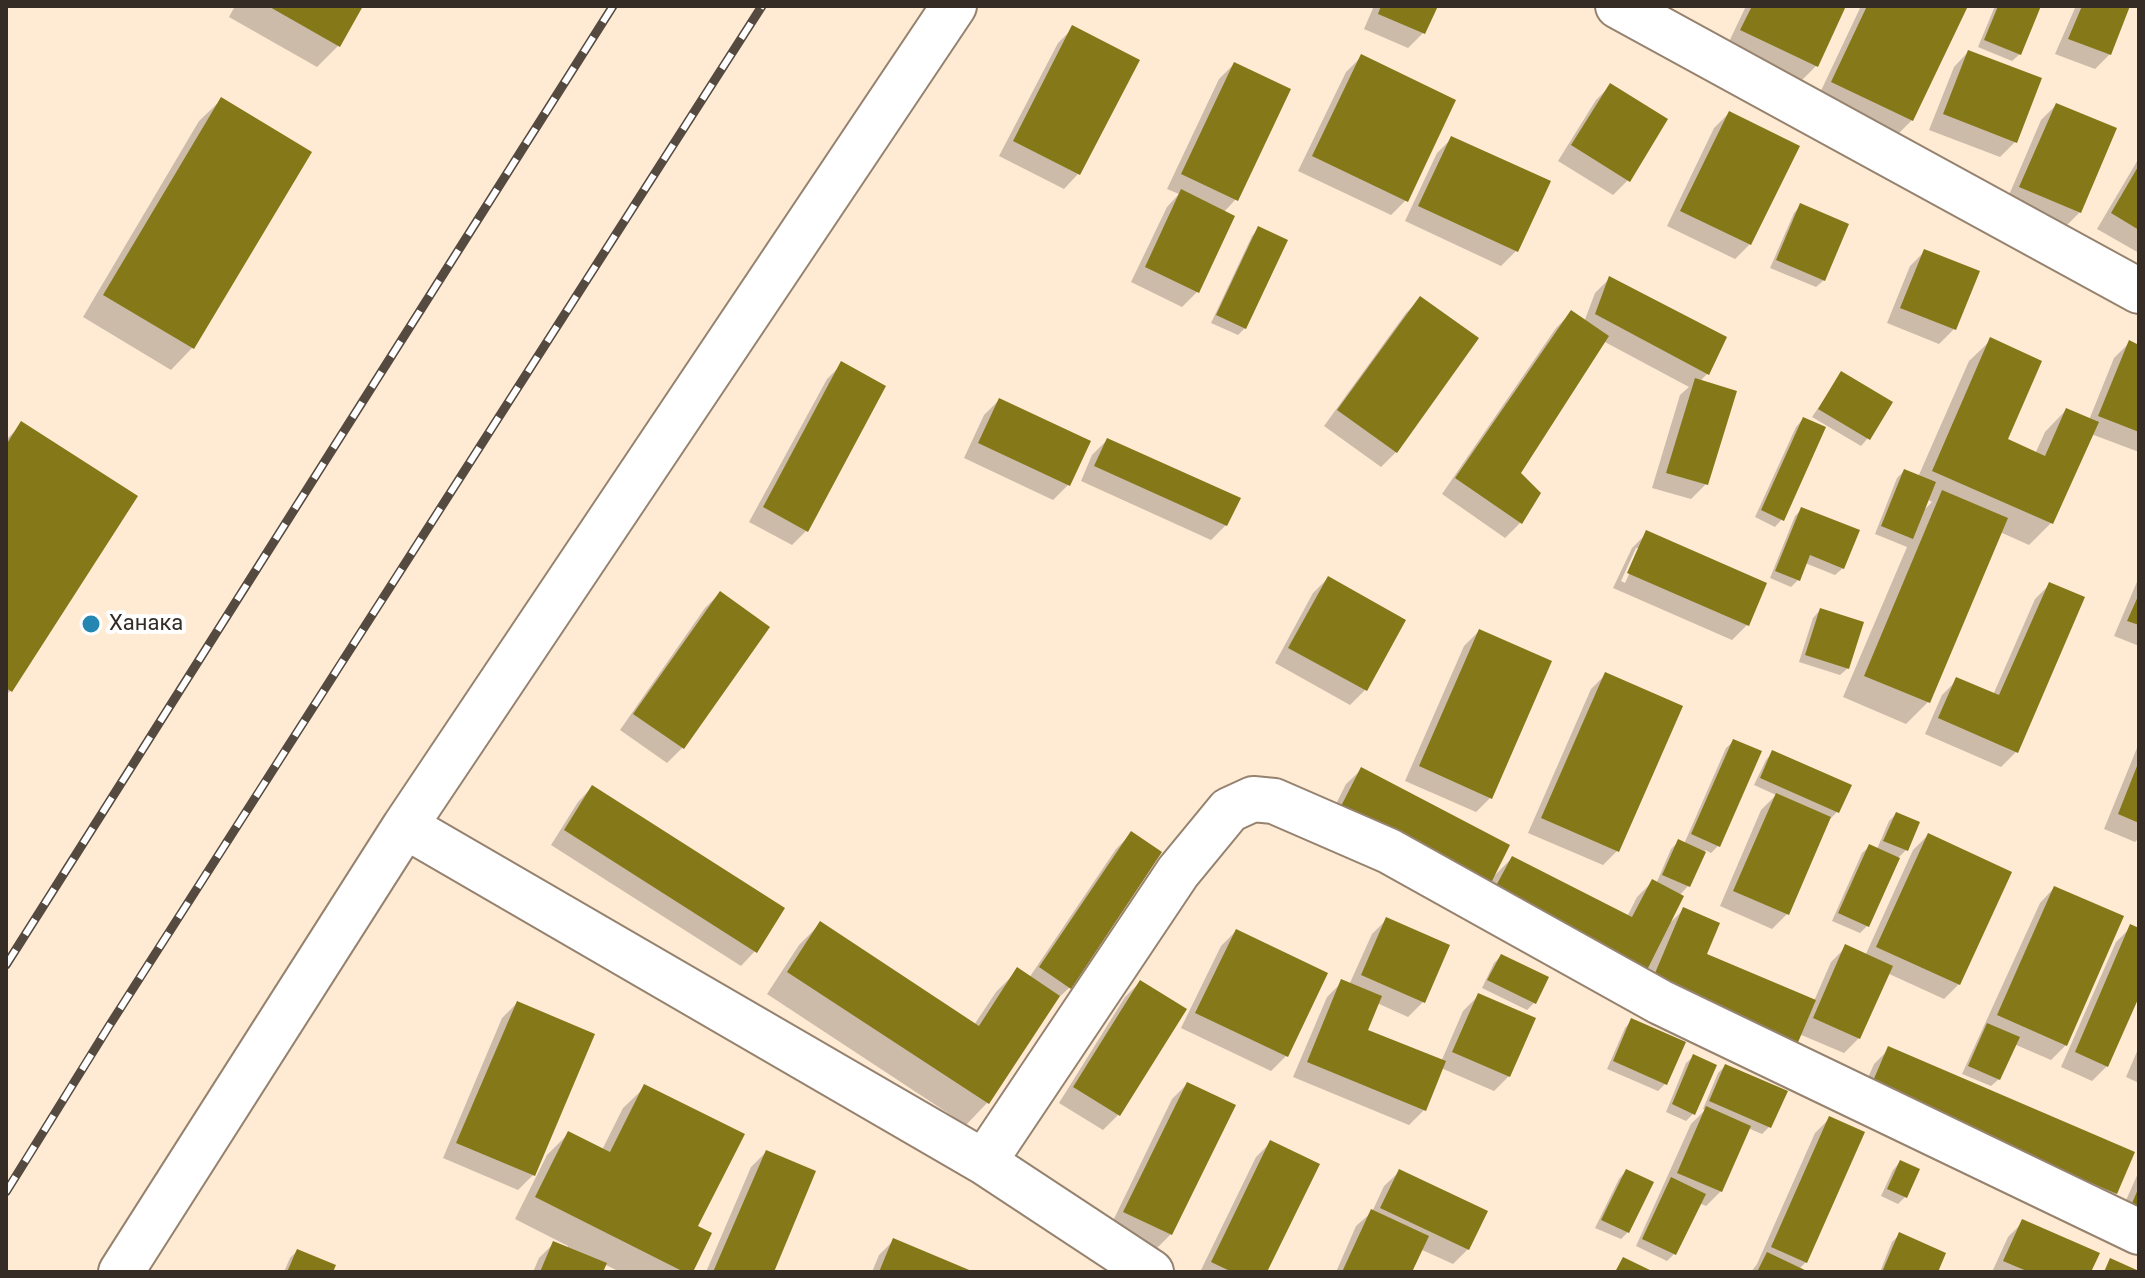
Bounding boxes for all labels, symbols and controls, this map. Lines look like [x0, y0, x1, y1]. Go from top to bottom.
place label: Ханака [109, 611, 183, 637]
marker: Ханака [80, 613, 102, 635]

